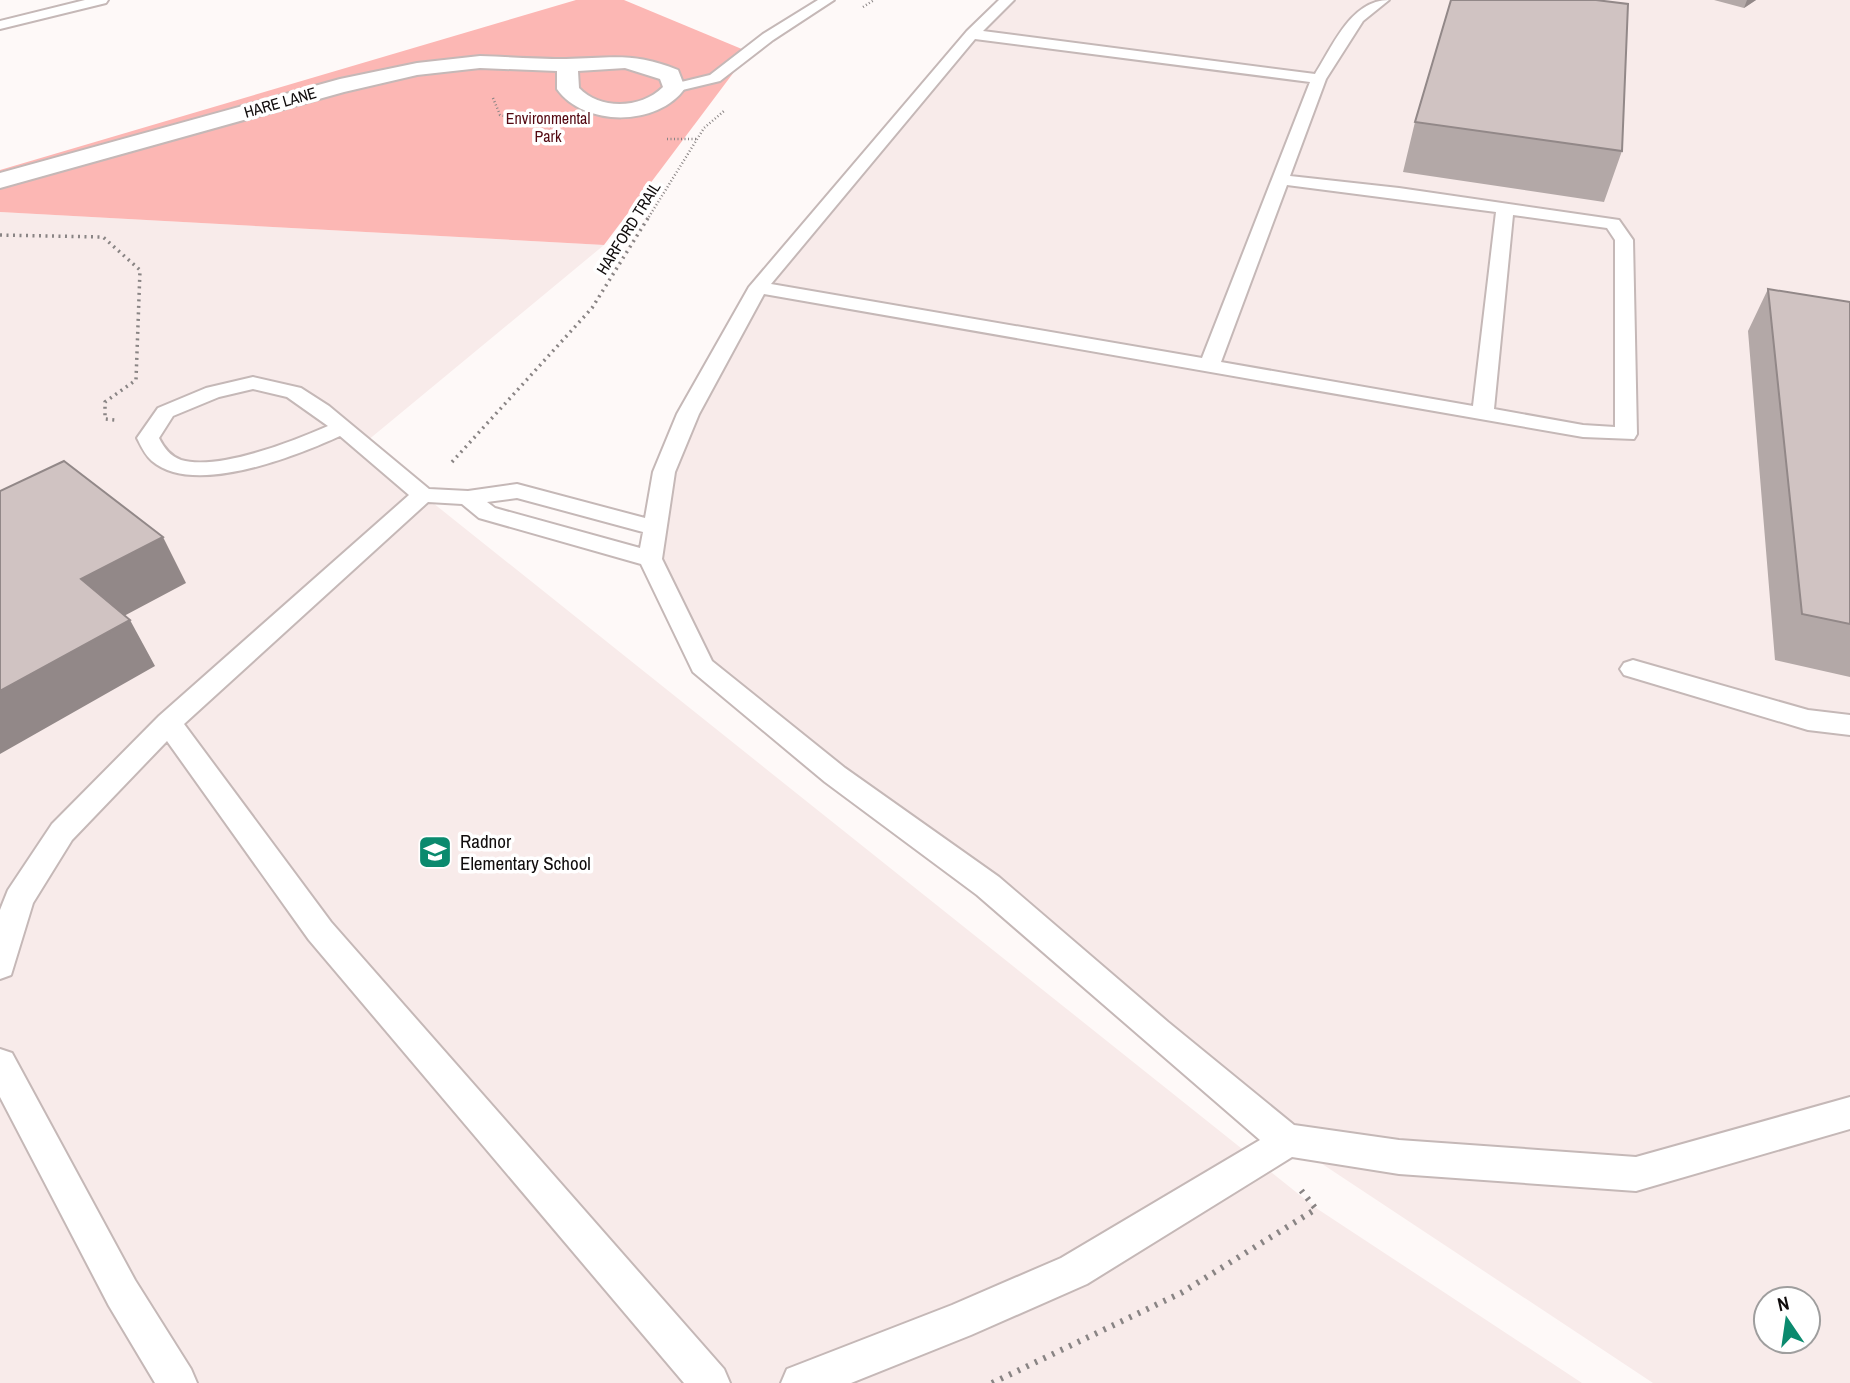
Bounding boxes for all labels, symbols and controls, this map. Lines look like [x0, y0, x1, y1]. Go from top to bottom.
street label: HARE LANE [241, 81, 319, 123]
park label: Environmental Park [506, 107, 590, 147]
street label: HARFORD TRAIL [591, 177, 666, 279]
place label: Radnor Elementary School [460, 828, 591, 876]
school or university icon: Radnor Elementary School [416, 833, 454, 871]
north arrow [1752, 1285, 1822, 1355]
text: N [1775, 1290, 1792, 1317]

